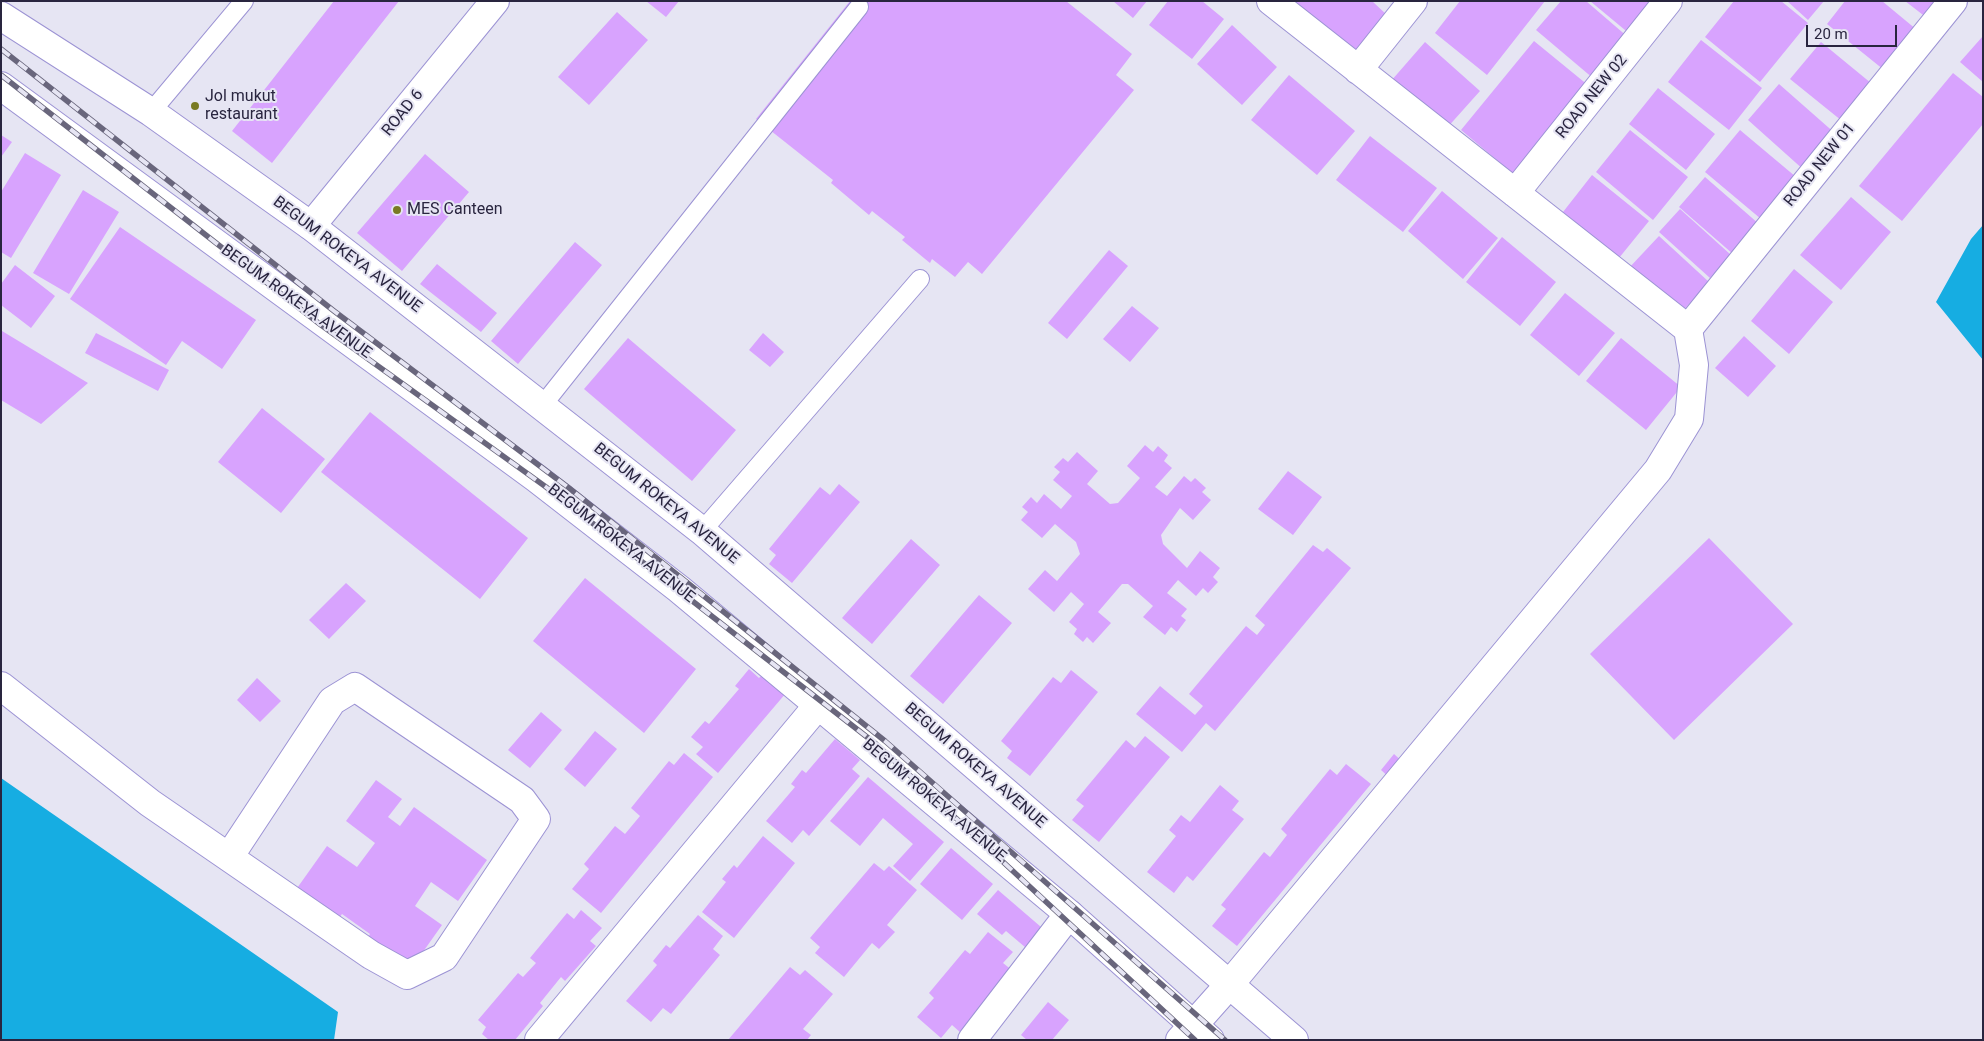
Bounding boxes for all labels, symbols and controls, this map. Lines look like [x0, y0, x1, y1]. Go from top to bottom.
scale bar [1809, 15, 1900, 47]
text: 20 m [1814, 25, 1848, 43]
street label: ROAD NEW 02 [1552, 51, 1632, 143]
street label: ROAD 6 [378, 86, 428, 140]
place label: Jol mukut restaurant [205, 87, 278, 125]
marker: Jol mukut restaurant [189, 100, 201, 112]
street label: ROAD NEW 01 [1780, 119, 1860, 211]
street label: BEGUM ROKEYA AVENUE [269, 193, 425, 317]
place label: MES Canteen [407, 200, 503, 220]
marker: MES Canteen [391, 204, 403, 216]
street label: BEGUM ROKEYA AVENUE [217, 241, 375, 363]
street label: BEGUM ROKEYA AVENUE [589, 439, 743, 569]
street label: BEGUM ROKEYA AVENUE [544, 481, 698, 607]
street label: BEGUM ROKEYA AVENUE [900, 699, 1050, 833]
street label: BEGUM ROKEYA AVENUE [858, 735, 1010, 867]

